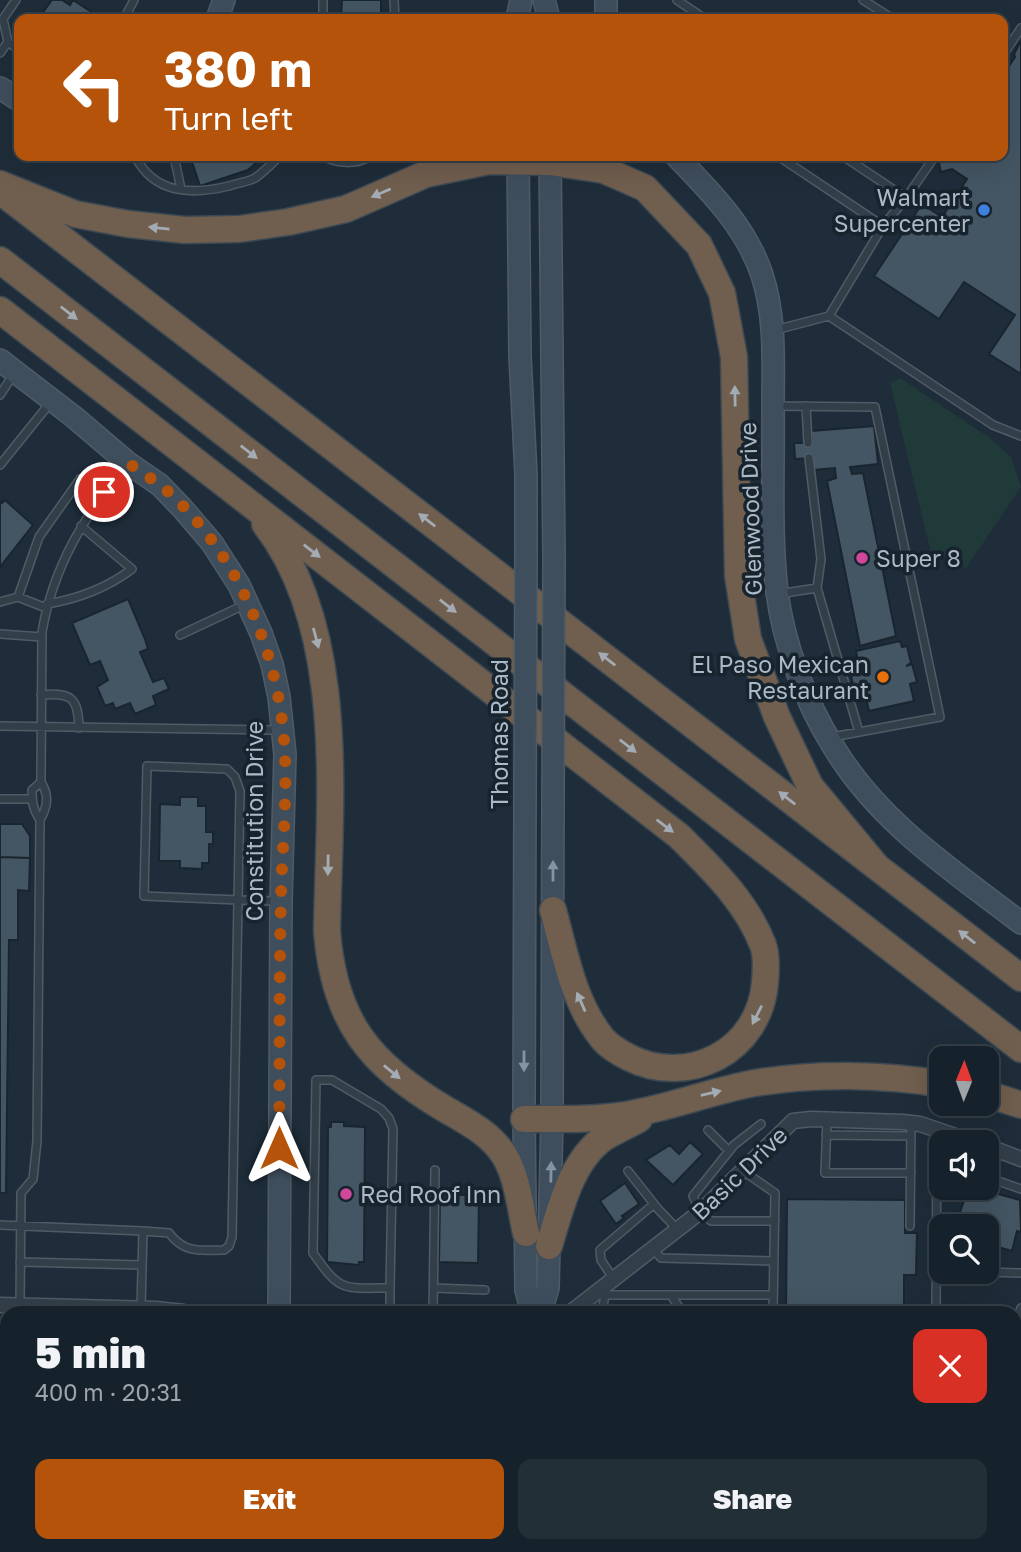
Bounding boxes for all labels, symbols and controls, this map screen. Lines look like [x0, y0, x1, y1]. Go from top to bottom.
text: 380 m [164, 39, 312, 98]
icon: left [49, 42, 140, 133]
text: Turn left [164, 99, 293, 137]
place label: Walmart Supercenter [834, 183, 970, 237]
one-way arrow [371, 188, 392, 199]
marker: Walmart Supercenter [976, 202, 992, 218]
one-way arrow [148, 222, 170, 233]
one-way arrow [60, 305, 78, 320]
one-way arrow [729, 385, 740, 407]
street label: Glenwood Drive [733, 422, 767, 596]
one-way arrow [240, 445, 258, 459]
pin [74, 462, 134, 522]
icon: arrive [85, 473, 123, 511]
one-way arrow [418, 512, 436, 527]
one-way arrow [302, 544, 321, 558]
place label: Super 8 [876, 544, 961, 572]
marker: Super 8 [854, 550, 870, 566]
one-way arrow [439, 599, 457, 614]
one-way arrow [311, 628, 322, 650]
place label: El Paso Mexican Restaurant [691, 650, 869, 704]
one-way arrow [598, 651, 616, 666]
street label: Thomas Road [485, 659, 513, 809]
marker: El Paso Mexican Restaurant [875, 669, 891, 685]
street label: Constitution Drive [240, 721, 268, 921]
one-way arrow [619, 738, 637, 753]
one-way arrow [778, 791, 796, 805]
one-way arrow [656, 819, 674, 834]
one-way arrow [322, 854, 334, 876]
one-way arrow [547, 859, 559, 881]
one-way arrow [958, 930, 976, 944]
one-way arrow [575, 992, 587, 1012]
one-way arrow [751, 1005, 762, 1025]
north arrow [929, 1046, 999, 1116]
map controls [929, 1046, 999, 1284]
one-way arrow [518, 1050, 530, 1072]
one-way arrow [383, 1065, 401, 1080]
one-way arrow [700, 1087, 722, 1098]
position arrow [242, 1111, 316, 1185]
street label: Basic Drive [685, 1121, 793, 1225]
button: sound [929, 1130, 999, 1200]
one-way arrow [545, 1160, 556, 1182]
place label: Red Roof Inn [360, 1180, 501, 1208]
marker: Red Roof Inn [338, 1186, 354, 1202]
button: search [929, 1214, 999, 1284]
text: 5 min [35, 1327, 146, 1377]
button: close [913, 1329, 987, 1403]
text: 400 m · 20:31 [35, 1378, 181, 1406]
button: Exit [35, 1459, 504, 1539]
button: Share [518, 1459, 987, 1539]

